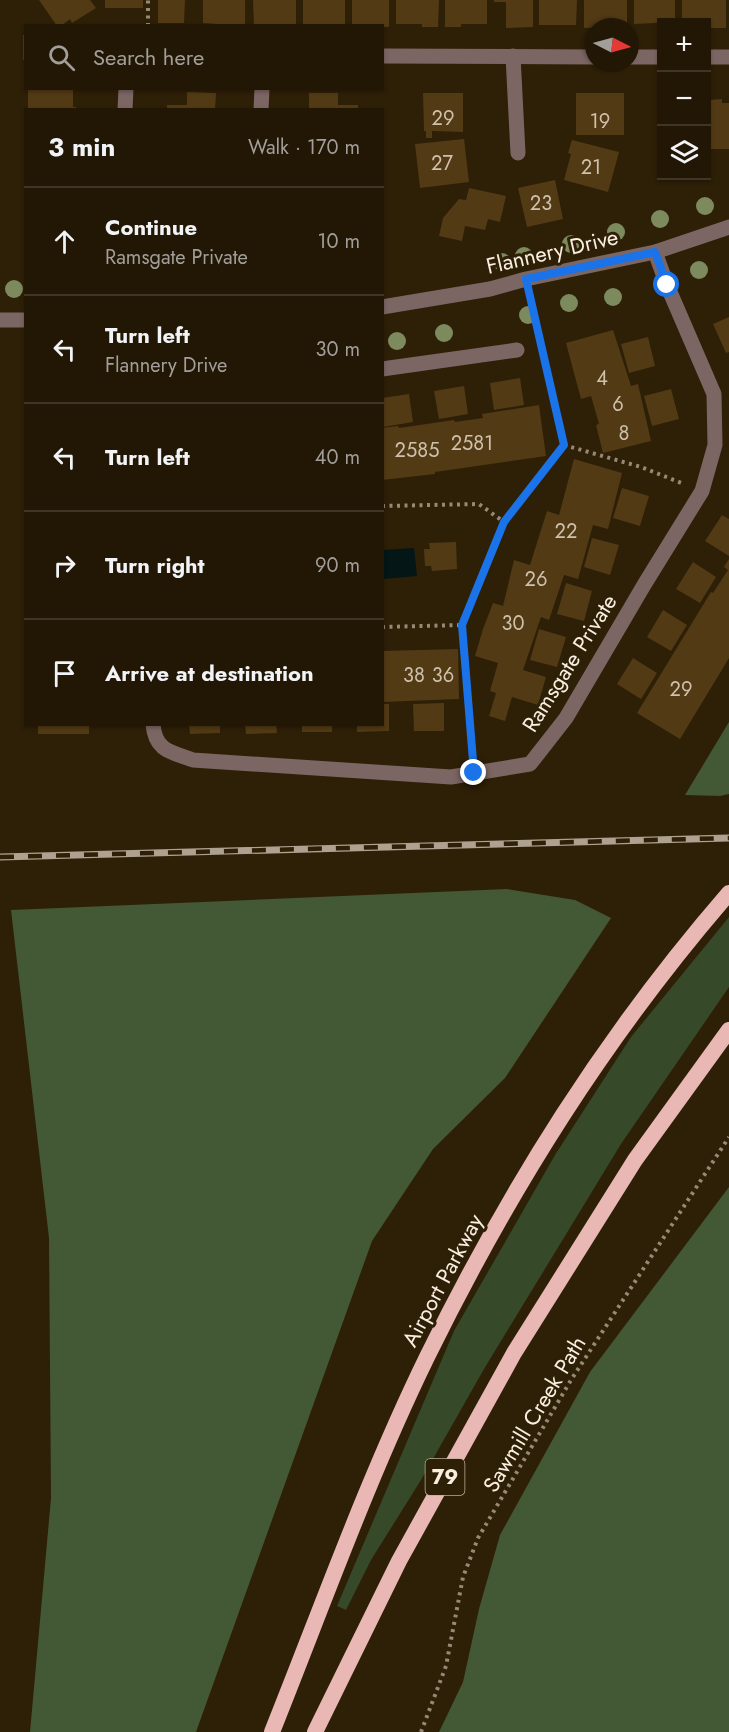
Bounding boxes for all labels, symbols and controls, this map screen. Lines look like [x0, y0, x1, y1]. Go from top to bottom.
north arrow [585, 18, 639, 72]
map controls [657, 18, 711, 180]
button: + [657, 18, 711, 72]
search box [24, 24, 384, 90]
icon: search [45, 41, 78, 74]
text: Search here [93, 41, 204, 73]
button: − [657, 72, 711, 126]
house number: 29 [432, 104, 454, 133]
house number: 19 [590, 107, 610, 136]
button: layers [657, 126, 711, 180]
text: 3 min [48, 128, 115, 166]
text: Walk · 170 m [248, 133, 360, 162]
house number: 27 [431, 149, 453, 178]
house number: 21 [581, 153, 601, 182]
house number: 23 [530, 189, 552, 218]
text: Continue [105, 211, 197, 243]
street label: Flannery Drive [483, 220, 621, 282]
icon: ahead [48, 225, 81, 258]
text: 10 m [317, 227, 360, 256]
text: Ramsgate Private [105, 243, 248, 272]
route start [653, 271, 679, 297]
text: Turn left [105, 319, 190, 351]
icon: left [48, 333, 81, 366]
text: 30 m [315, 335, 360, 364]
text: Flannery Drive [105, 351, 227, 380]
house number: 4 [596, 364, 608, 393]
house number: 6 [612, 390, 624, 419]
house number: 8 [619, 419, 629, 448]
house number: 2581 [451, 429, 493, 458]
house number: 2585 [395, 436, 439, 465]
icon: left [48, 441, 81, 474]
text: Turn left [105, 441, 190, 473]
text: 40 m [315, 443, 360, 472]
house number: 22 [555, 517, 577, 546]
icon: right [48, 549, 81, 582]
text: Turn right [105, 549, 205, 581]
text: 90 m [315, 551, 360, 580]
house number: 26 [525, 565, 547, 594]
street label: Ramsgate Private [514, 588, 624, 738]
house number: 30 [502, 609, 524, 638]
icon: arrive [48, 657, 81, 690]
text: Arrive at destination [105, 657, 314, 689]
house number: 38 [403, 661, 425, 690]
house number: 36 [432, 661, 454, 690]
house number: 29 [670, 675, 692, 704]
route end [460, 759, 486, 785]
street label: Airport Parkway [394, 1208, 491, 1352]
street label: Sawmill Creek Path [475, 1330, 593, 1498]
road number: 79 [426, 1459, 464, 1495]

